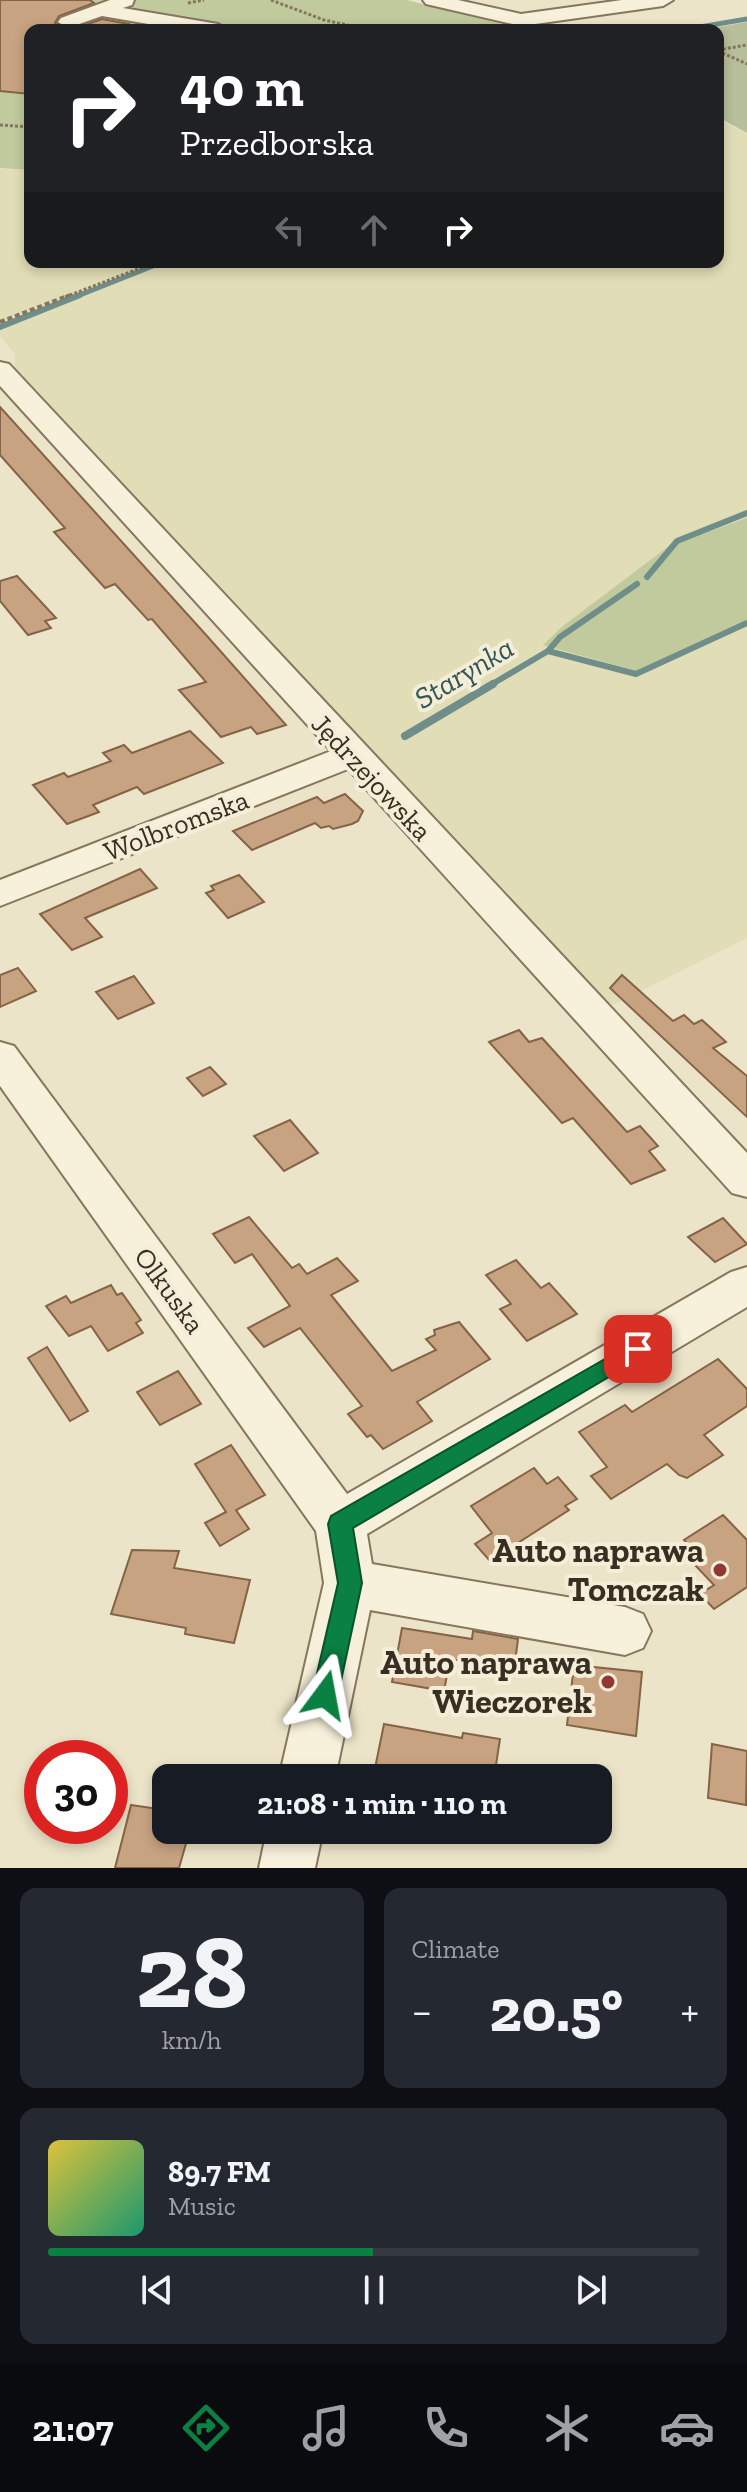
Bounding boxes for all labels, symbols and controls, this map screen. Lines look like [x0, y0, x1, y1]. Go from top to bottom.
text: 40 m [180, 53, 304, 120]
icon: right [48, 56, 152, 160]
text: Przedborska [180, 121, 374, 164]
icon: left [268, 208, 312, 252]
icon: ahead [352, 208, 396, 252]
icon: right [436, 208, 480, 252]
water label: Starynka [408, 629, 520, 717]
street label: Jędrzejowska [305, 707, 439, 848]
street label: Wolbromska [99, 783, 254, 868]
street label: Olkuska [127, 1241, 212, 1340]
pin [604, 1315, 672, 1383]
icon: arrive [616, 1327, 660, 1371]
place label: Auto naprawa Tomczak [492, 1530, 704, 1610]
marker: Auto naprawa Tomczak [711, 1561, 729, 1579]
place label: Auto naprawa Wieczorek [380, 1642, 592, 1722]
position arrow [283, 1653, 367, 1737]
marker: Auto naprawa Wieczorek [599, 1673, 617, 1691]
speed limit sign: 30 [24, 1740, 128, 1844]
text: 21:08 · 1 min · 110 m [257, 1786, 507, 1822]
text: 28 [136, 1909, 248, 2034]
text: Climate [412, 1933, 499, 1965]
text: 20.5° [490, 1974, 623, 2046]
text: − [412, 1984, 432, 2037]
text: + [680, 1984, 699, 2037]
text: km/h [162, 2024, 221, 2056]
text: 89.7 FM [168, 2154, 271, 2190]
text: Music [168, 2190, 236, 2222]
icon: previous [135, 2268, 179, 2312]
icon: pause [352, 2268, 396, 2312]
icon: next [569, 2268, 613, 2312]
icon: directions [178, 2400, 234, 2456]
icon: music [298, 2400, 354, 2456]
icon: phone [418, 2400, 474, 2456]
icon: climate [539, 2400, 595, 2456]
icon: car [659, 2400, 715, 2456]
text: 21:07 [32, 2407, 114, 2450]

